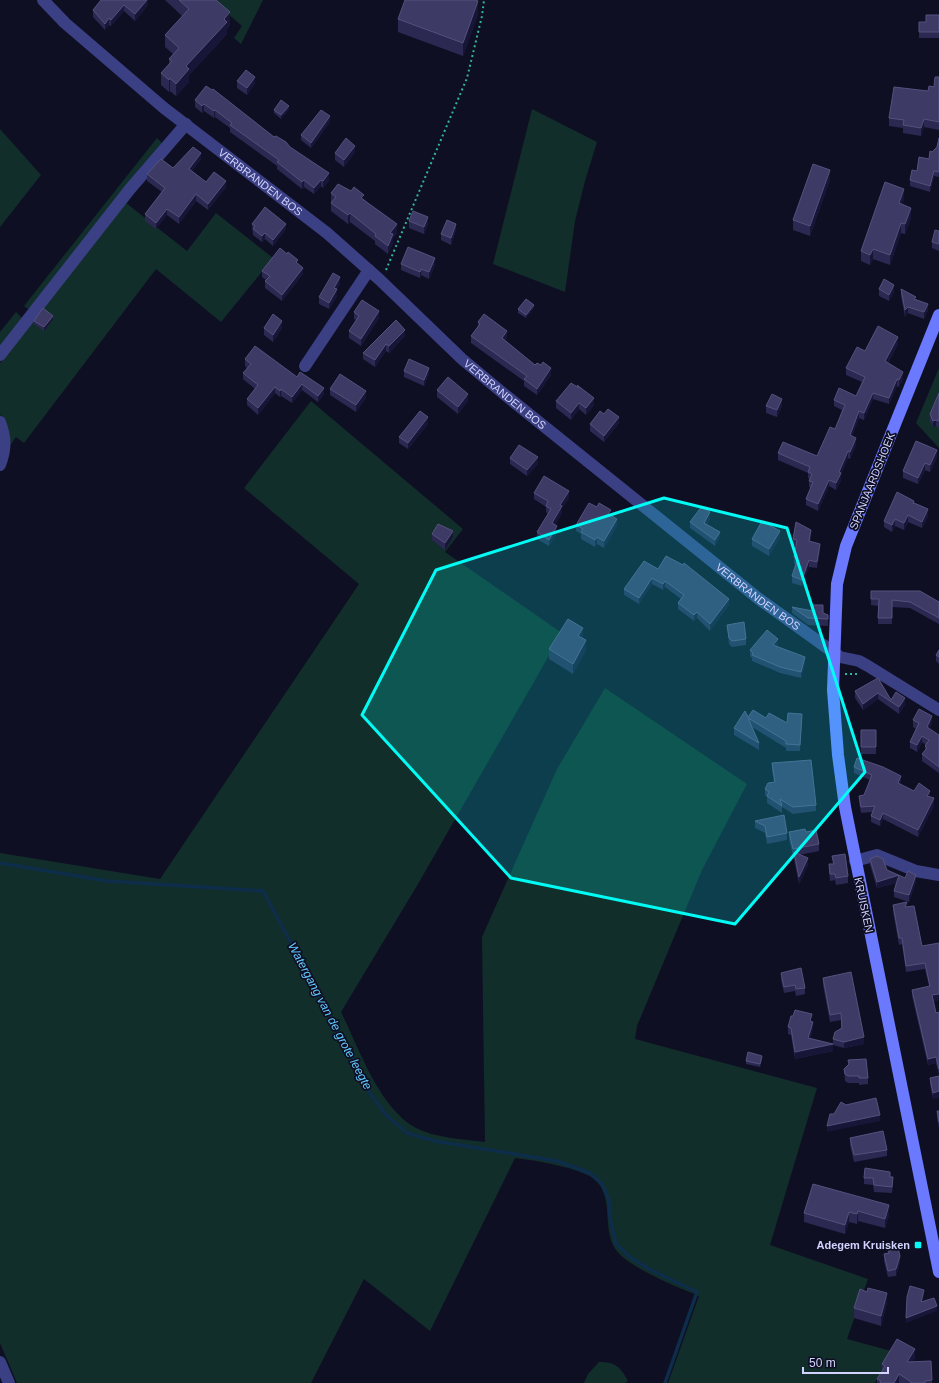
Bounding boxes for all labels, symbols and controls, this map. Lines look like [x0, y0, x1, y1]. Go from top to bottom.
street label: VERBRANDEN BOS [216, 146, 305, 218]
street label: VERBRANDEN BOS [461, 357, 549, 431]
street label: SPANJAARDSHOEK [847, 430, 897, 531]
street label: VERBRANDEN BOS [713, 561, 802, 632]
street label: KRUISKEN [852, 876, 876, 934]
water label: Watergang van de grote leegte [285, 940, 375, 1092]
place label: Adegem Kruisken [816, 1239, 910, 1251]
marker: Adegem Kruisken [913, 1240, 923, 1250]
scale bar [803, 1349, 888, 1375]
text: 50 m [809, 1356, 836, 1370]

